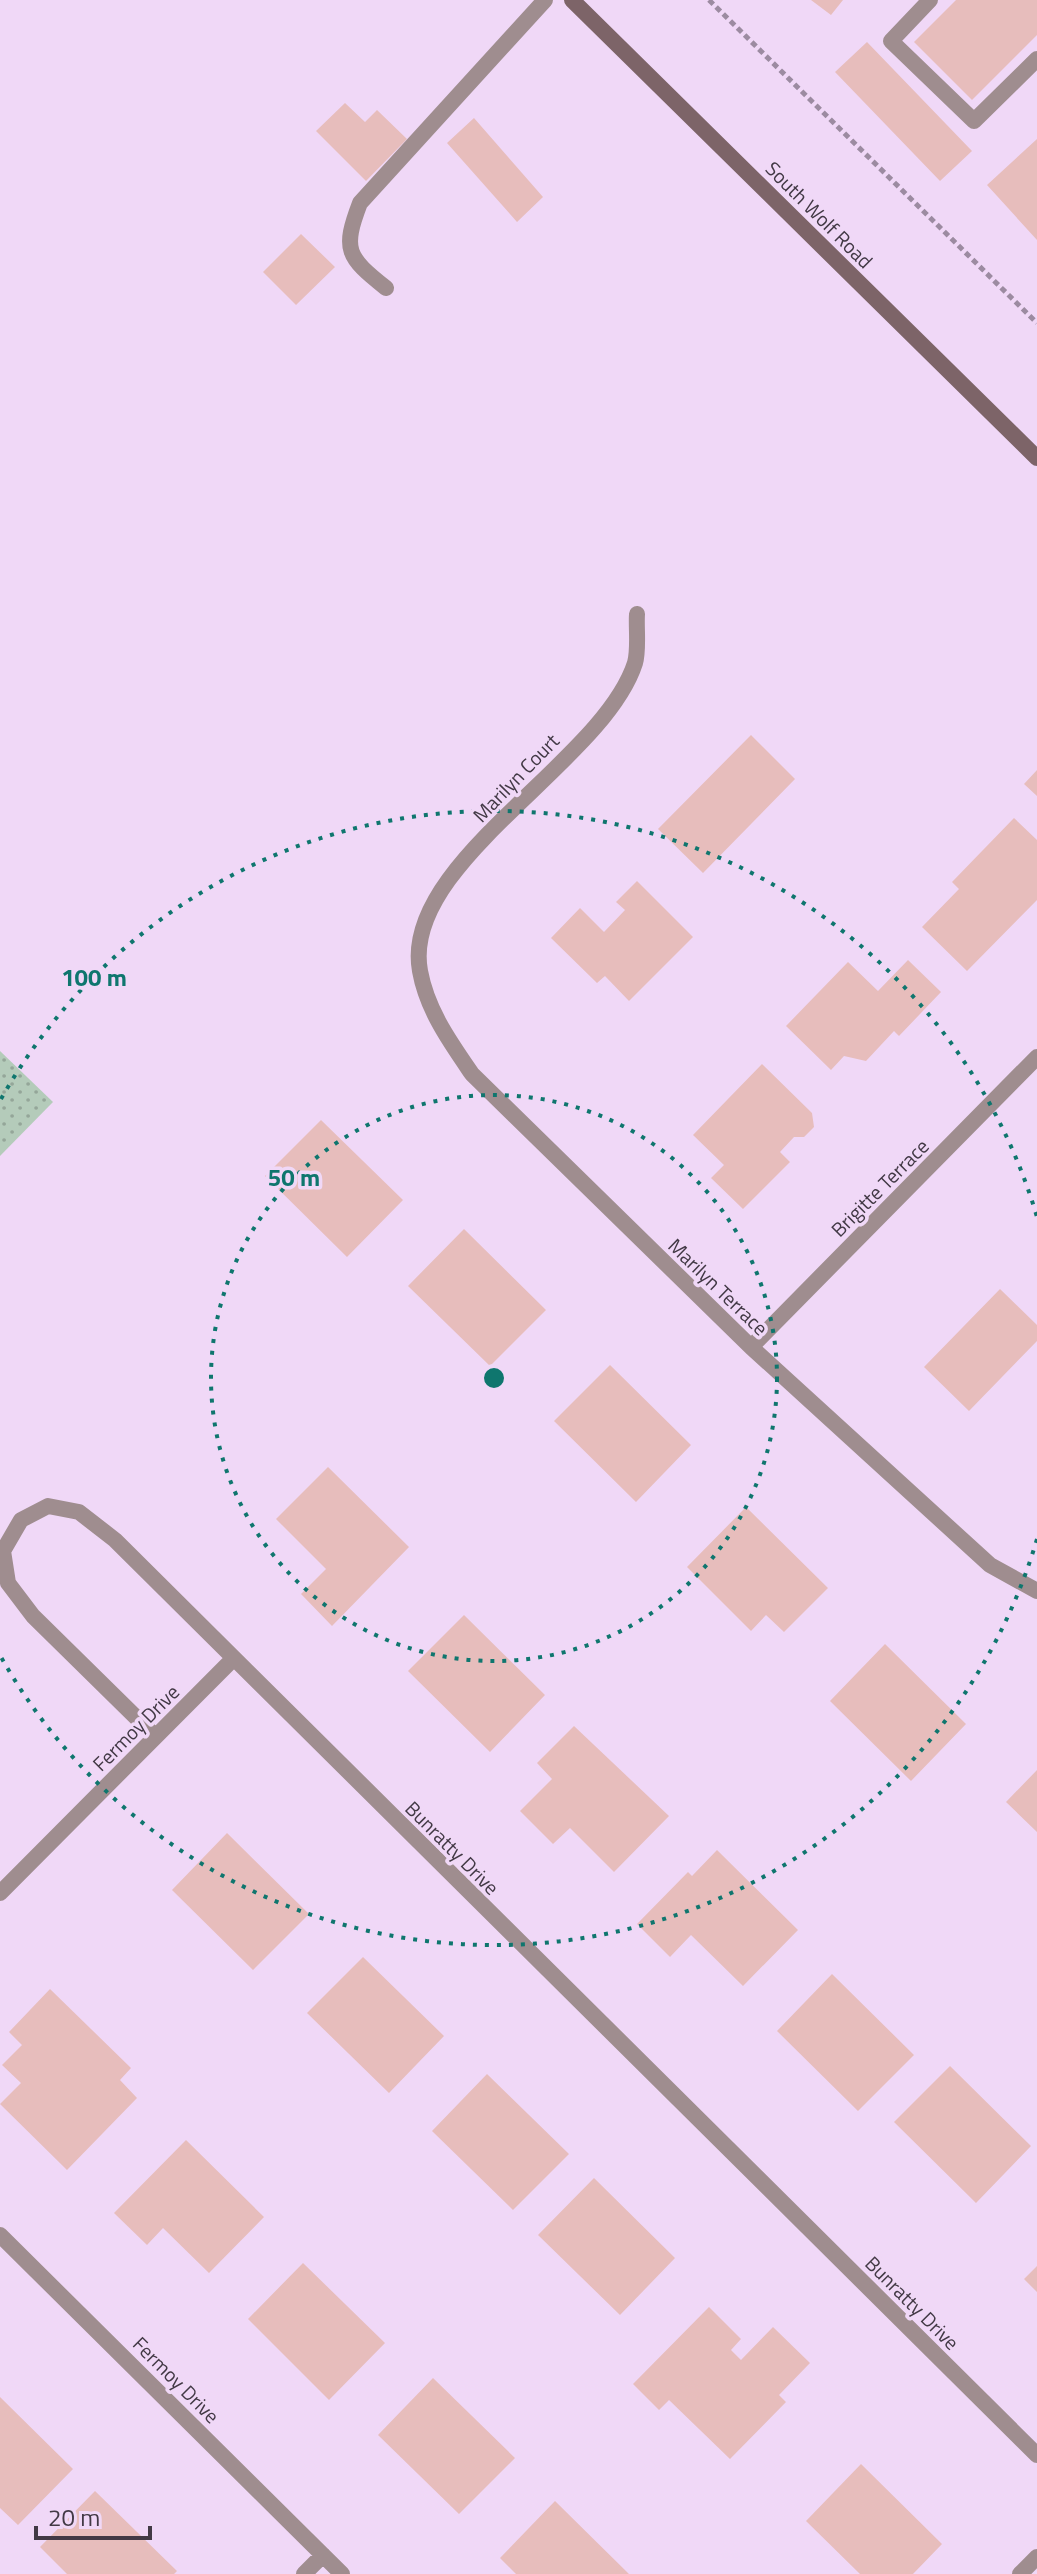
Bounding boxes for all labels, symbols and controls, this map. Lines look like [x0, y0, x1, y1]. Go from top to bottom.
street label: South Wolf Road [759, 154, 880, 275]
street label: Marilyn Court [465, 726, 566, 829]
text: 100 m [61, 959, 127, 995]
street label: Brigitte Terrace [823, 1131, 936, 1244]
text: 50 m [268, 1159, 320, 1195]
street label: Marilyn Terrace [661, 1231, 775, 1343]
centre of rings [480, 1364, 508, 1392]
street label: Fermoy Drive [85, 1677, 186, 1778]
street label: Bunratty Drive [398, 1793, 507, 1902]
street label: Bunratty Drive [858, 2248, 967, 2357]
street label: Fermoy Drive [126, 2329, 227, 2430]
scale bar [36, 2490, 150, 2540]
text: 20 m [48, 2499, 100, 2535]

